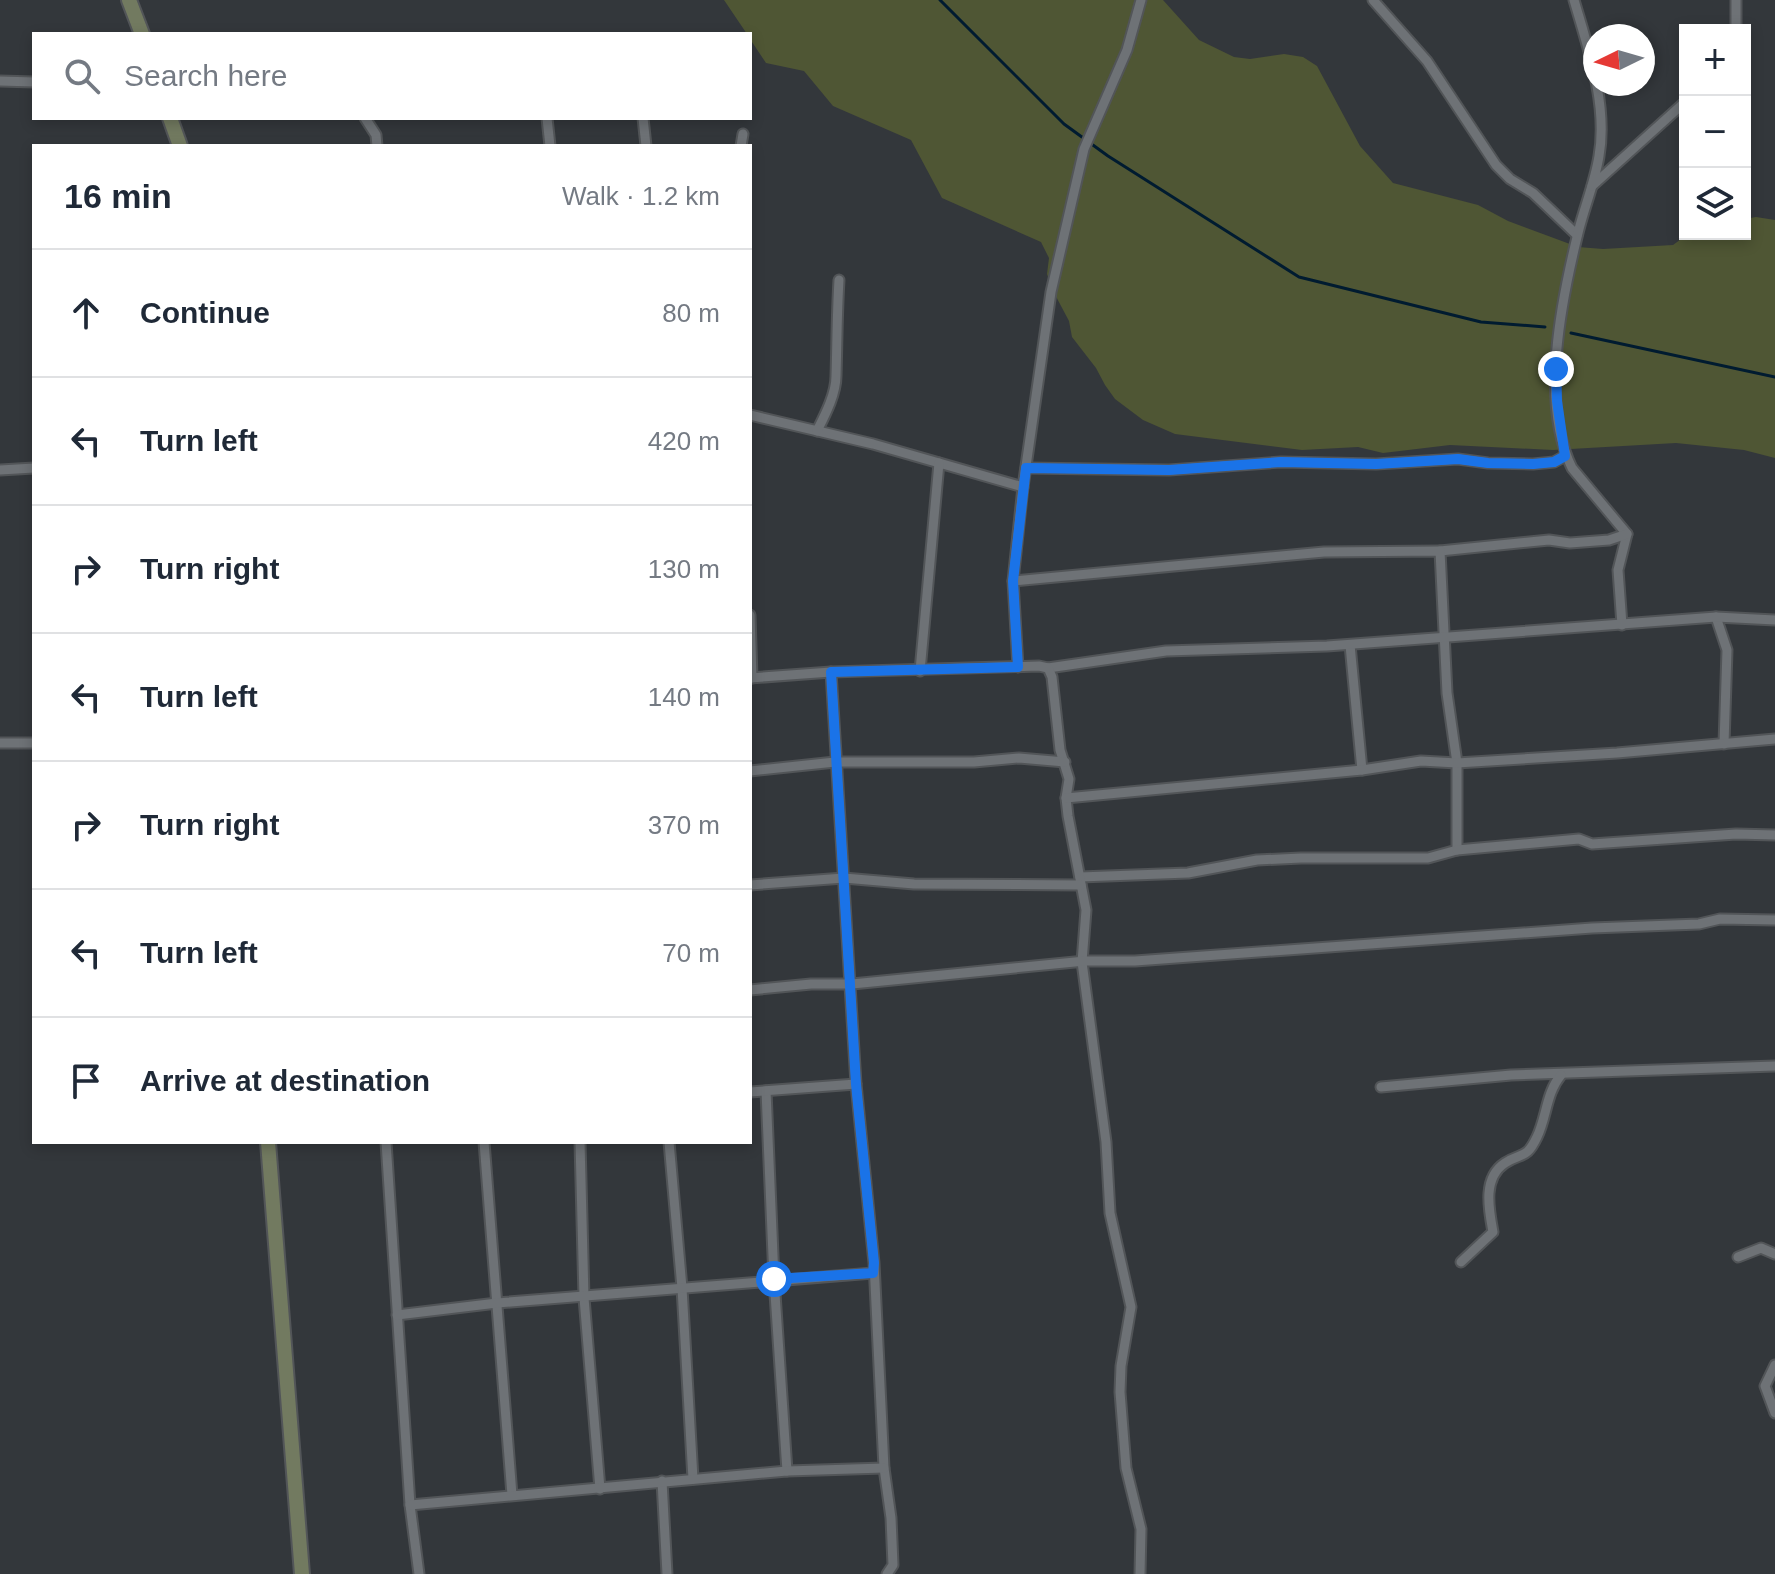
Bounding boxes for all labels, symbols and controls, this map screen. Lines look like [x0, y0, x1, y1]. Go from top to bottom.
north arrow [1583, 24, 1655, 96]
map controls [1679, 24, 1751, 240]
button: + [1679, 24, 1751, 96]
search box [32, 32, 752, 120]
icon: search [60, 54, 104, 98]
text: Search here [124, 59, 287, 92]
button: − [1679, 96, 1751, 168]
button: layers [1679, 168, 1751, 240]
text: 16 min [64, 177, 172, 215]
text: Walk · 1.2 km [562, 181, 720, 211]
icon: ahead [64, 291, 108, 335]
text: Continue [140, 296, 270, 329]
text: 80 m [662, 298, 720, 328]
route end [1538, 351, 1574, 387]
icon: left [64, 419, 108, 463]
text: Turn left [140, 424, 258, 457]
text: 420 m [648, 426, 720, 456]
icon: right [64, 547, 108, 591]
text: Turn right [140, 552, 279, 585]
text: 130 m [648, 554, 720, 584]
icon: left [64, 675, 108, 719]
text: Turn left [140, 680, 258, 713]
text: 140 m [648, 682, 720, 712]
icon: right [64, 803, 108, 847]
text: Turn right [140, 808, 279, 841]
text: 370 m [648, 810, 720, 840]
icon: left [64, 931, 108, 975]
text: Turn left [140, 936, 258, 969]
text: 70 m [662, 938, 720, 968]
icon: arrive [64, 1059, 108, 1103]
text: Arrive at destination [140, 1064, 430, 1097]
route start [756, 1261, 792, 1297]

